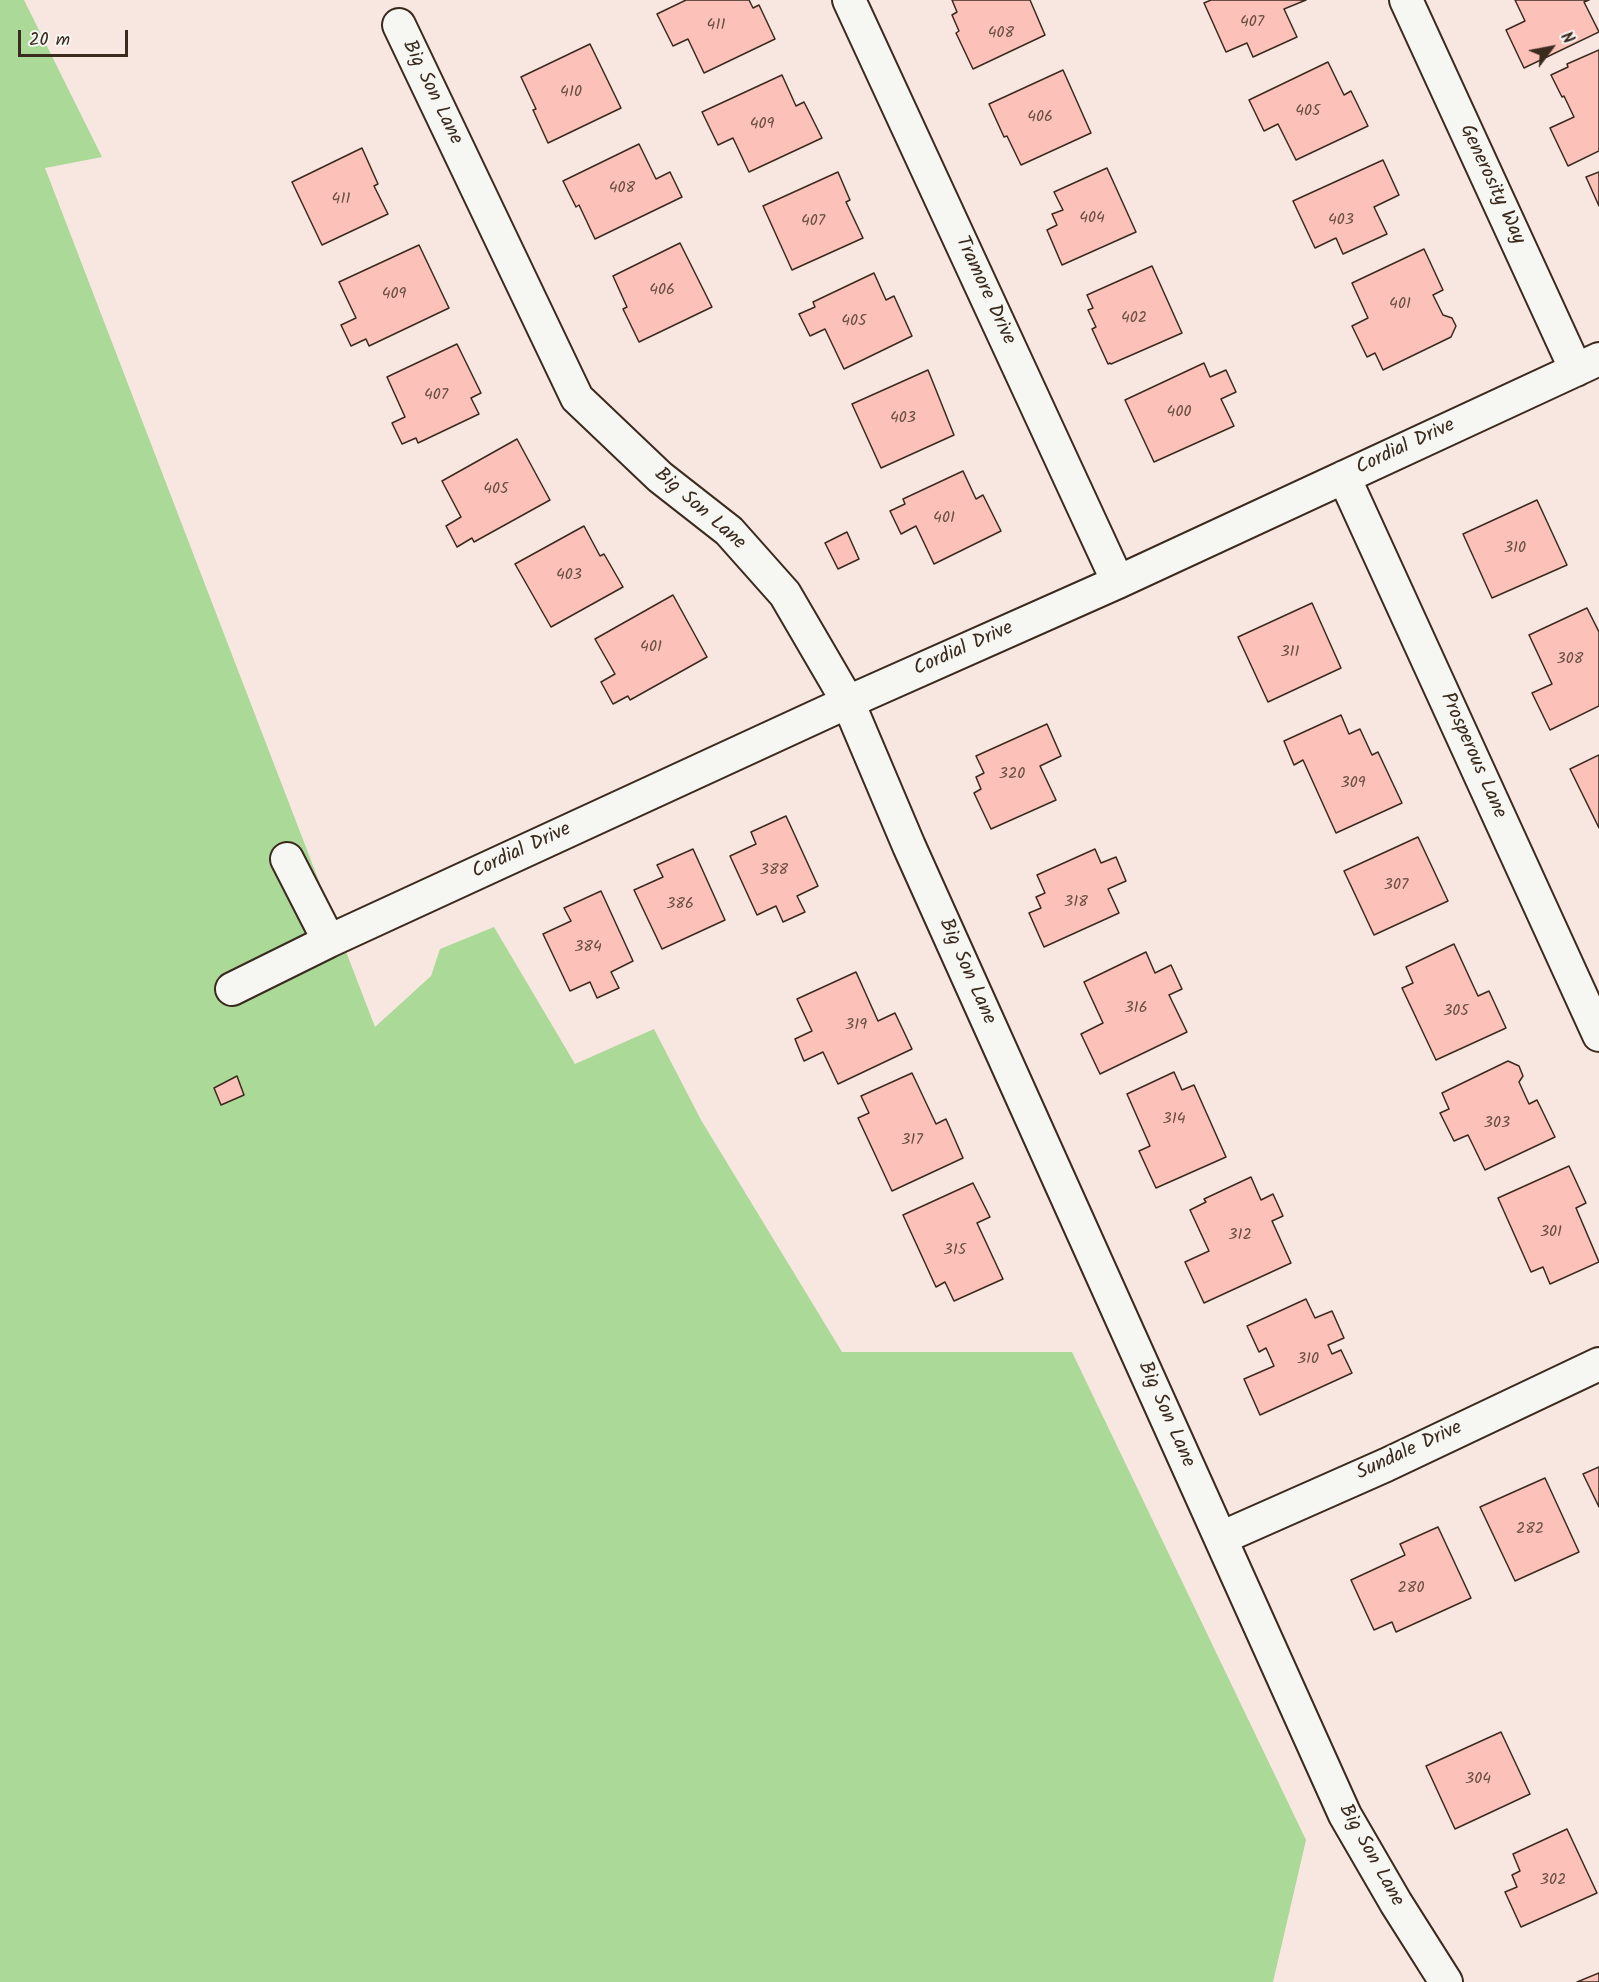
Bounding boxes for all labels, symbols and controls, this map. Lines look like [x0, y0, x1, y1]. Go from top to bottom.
house number: 407 [1240, 13, 1264, 33]
house number: 411 [707, 16, 725, 36]
scale bar [21, 18, 130, 56]
north arrow [1521, 18, 1581, 78]
house number: 408 [988, 24, 1014, 44]
text: 20 m [29, 26, 70, 55]
text: N [1553, 27, 1580, 49]
street label: Big Son Lane [395, 37, 467, 149]
house number: 410 [560, 83, 582, 103]
house number: 405 [1295, 102, 1321, 122]
house number: 406 [1027, 108, 1053, 128]
house number: 409 [750, 115, 774, 135]
street label: Generosity Way [1453, 121, 1529, 249]
house number: 408 [609, 179, 635, 199]
house number: 411 [332, 190, 350, 210]
house number: 404 [1079, 209, 1105, 229]
house number: 403 [1328, 211, 1354, 231]
house number: 407 [801, 212, 825, 232]
street label: Tramore Drive [948, 233, 1020, 349]
house number: 406 [649, 281, 675, 301]
house number: 409 [382, 285, 406, 305]
house number: 401 [1389, 295, 1411, 315]
house number: 402 [1121, 309, 1147, 329]
house number: 405 [841, 312, 867, 332]
house number: 407 [424, 386, 448, 406]
house number: 400 [1167, 403, 1191, 423]
house number: 403 [890, 409, 916, 429]
street label: Cordial Drive [1353, 415, 1459, 481]
street label: Big Son Lane [648, 464, 750, 556]
house number: 405 [483, 480, 509, 500]
house number: 401 [933, 509, 955, 529]
house number: 310 [1504, 539, 1526, 559]
house number: 403 [556, 566, 582, 586]
street label: Cordial Drive [911, 617, 1017, 683]
house number: 401 [640, 638, 662, 658]
house number: 311 [1280, 643, 1300, 663]
house number: 308 [1557, 650, 1583, 670]
street label: Prosperous Lane [1433, 689, 1511, 823]
house number: 320 [999, 765, 1025, 785]
house number: 309 [1341, 774, 1365, 794]
street label: Cordial Drive [469, 819, 575, 885]
house number: 388 [760, 861, 788, 881]
house number: 307 [1384, 876, 1408, 896]
house number: 318 [1064, 893, 1088, 913]
house number: 386 [666, 895, 694, 915]
street label: Big Son Lane [932, 915, 1000, 1029]
house number: 384 [574, 938, 602, 958]
house number: 316 [1124, 999, 1148, 1019]
house number: 305 [1443, 1002, 1469, 1022]
house number: 319 [845, 1016, 867, 1036]
house number: 314 [1163, 1110, 1185, 1130]
house number: 303 [1484, 1114, 1510, 1134]
house number: 317 [901, 1131, 923, 1151]
house number: 301 [1540, 1223, 1562, 1243]
house number: 312 [1228, 1226, 1252, 1246]
house number: 315 [944, 1241, 966, 1261]
house number: 310 [1297, 1350, 1319, 1370]
street label: Big Son Lane [1131, 1358, 1199, 1472]
street label: Sundale Drive [1353, 1417, 1467, 1487]
house number: 282 [1516, 1520, 1544, 1540]
house number: 280 [1398, 1579, 1424, 1599]
house number: 304 [1465, 1770, 1491, 1790]
street label: Big Son Lane [1332, 1801, 1408, 1911]
house number: 302 [1540, 1871, 1566, 1891]

